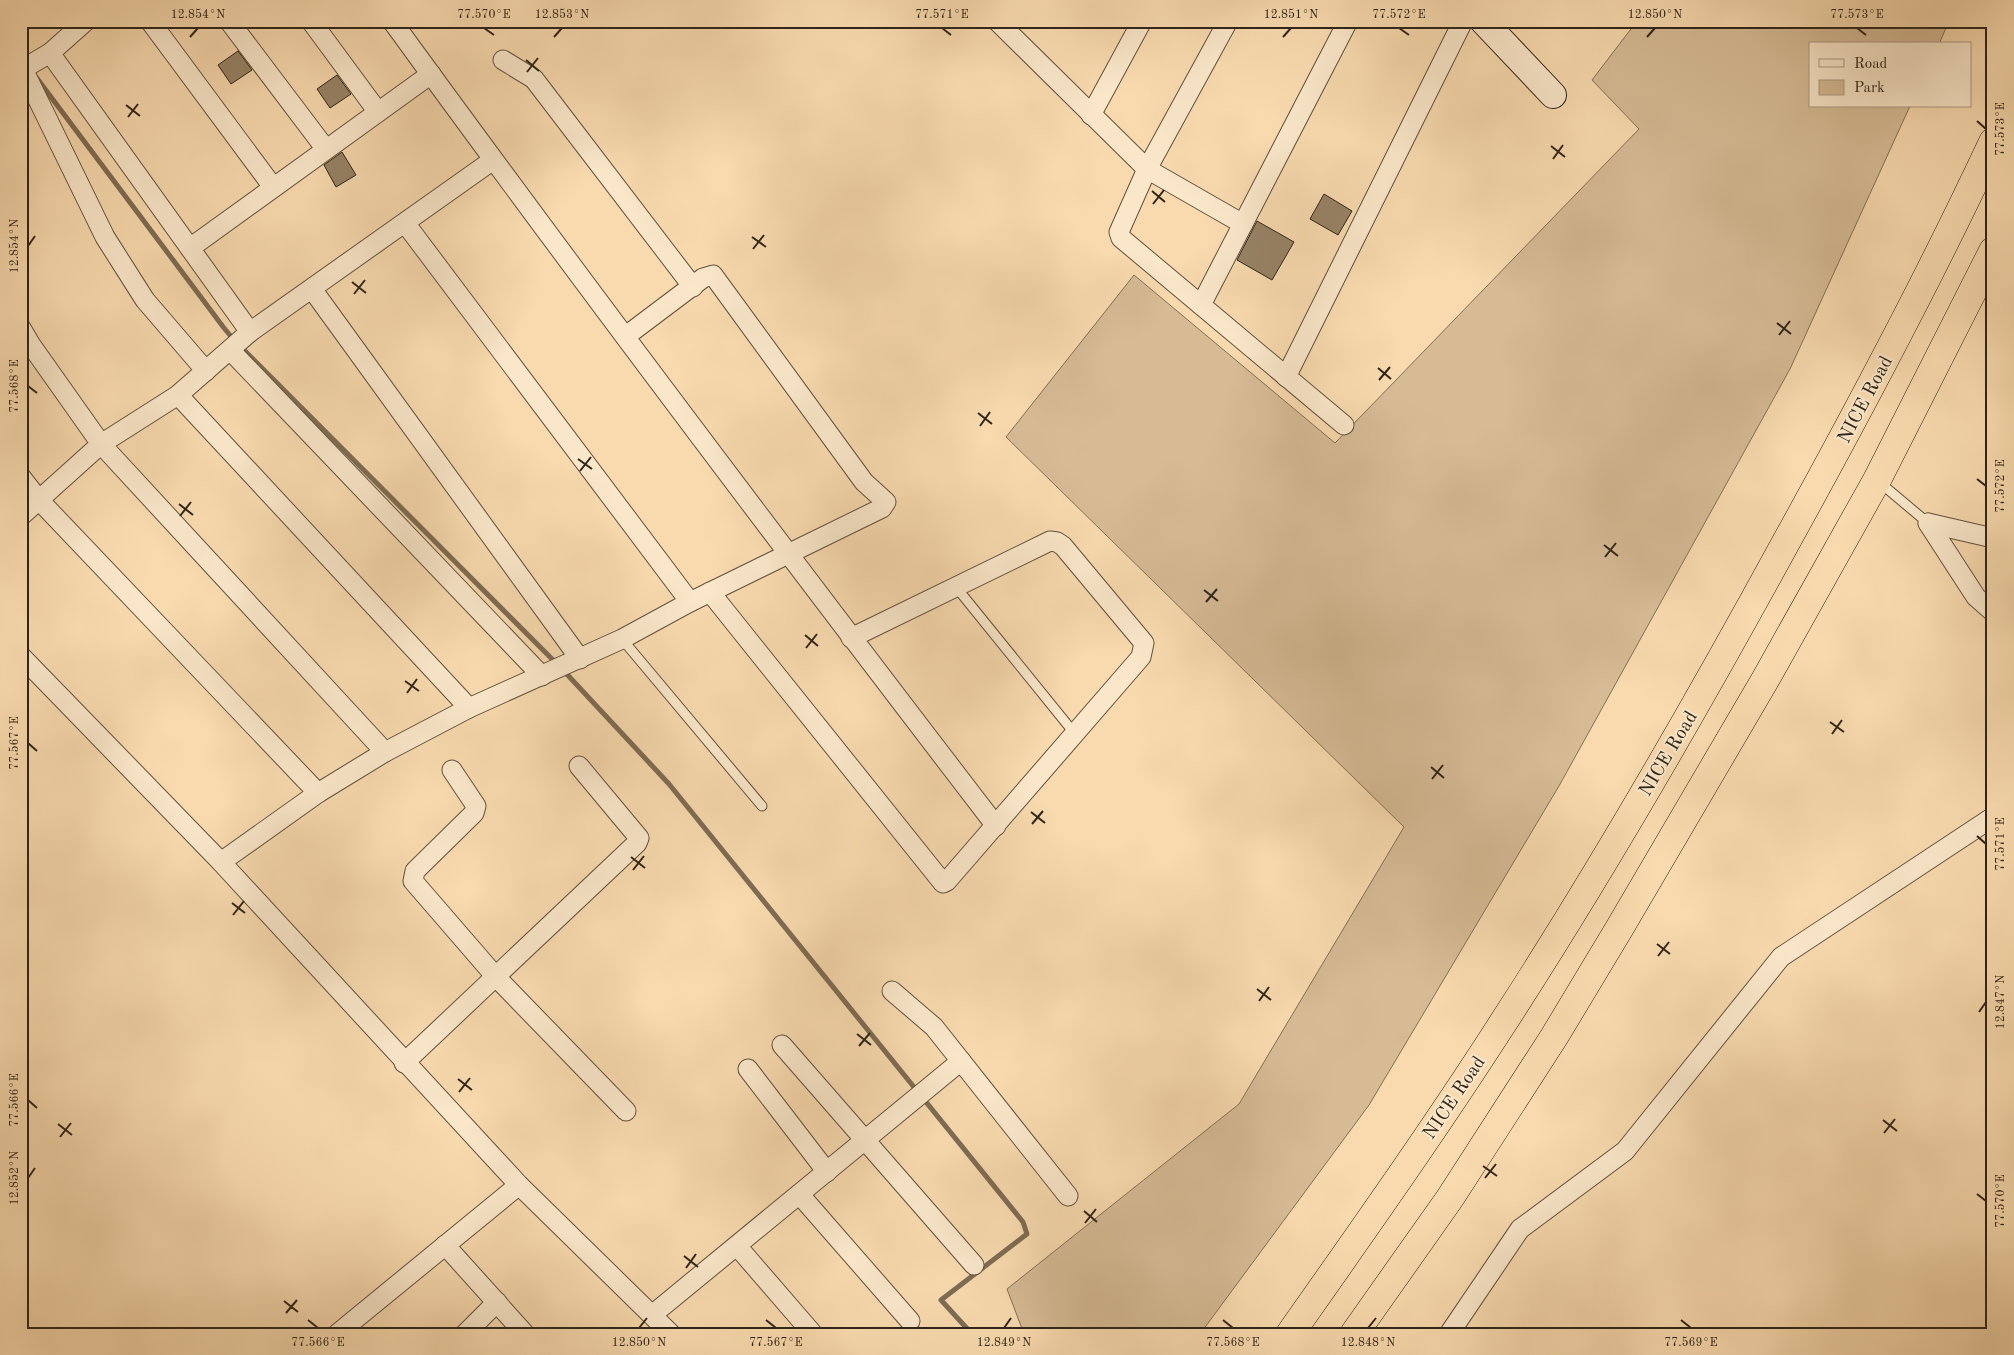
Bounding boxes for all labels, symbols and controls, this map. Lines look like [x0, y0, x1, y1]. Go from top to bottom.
text: 12.854°N [171, 8, 225, 21]
text: 77.570°E [457, 8, 511, 21]
text: 12.853°N [535, 8, 589, 21]
text: 77.571°E [915, 8, 969, 21]
text: 12.851°N [1264, 8, 1318, 21]
text: 77.572°E [1372, 8, 1426, 21]
text: 12.850°N [1628, 8, 1682, 21]
text: 77.573°E [1830, 8, 1884, 21]
legend [1809, 42, 1972, 108]
text: Road [1854, 57, 1888, 72]
text: Park [1854, 81, 1885, 96]
text: 77.573°E [1994, 102, 2007, 156]
text: 12.854°N [8, 219, 21, 273]
street label: NICE Road [1835, 353, 1897, 447]
text: 77.568°E [8, 359, 21, 413]
text: 77.572°E [1994, 459, 2007, 513]
street label: NICE Road [1636, 708, 1702, 800]
text: 77.567°E [8, 716, 21, 770]
text: 77.571°E [1994, 817, 2007, 871]
text: 12.847°N [1995, 975, 2007, 1029]
street label: NICE Road [1420, 1053, 1490, 1143]
text: 77.566°E [8, 1073, 21, 1127]
text: 12.852°N [8, 1151, 21, 1205]
text: 77.570°E [1994, 1174, 2007, 1228]
text: 77.566°E [291, 1336, 345, 1349]
text: 12.850°N [612, 1336, 666, 1349]
text: 77.567°E [749, 1336, 803, 1349]
text: 77.568°E [1206, 1336, 1260, 1349]
text: 77.569°E [1664, 1336, 1718, 1349]
text: 12.849°N [977, 1337, 1031, 1349]
text: 12.848°N [1341, 1337, 1395, 1349]

